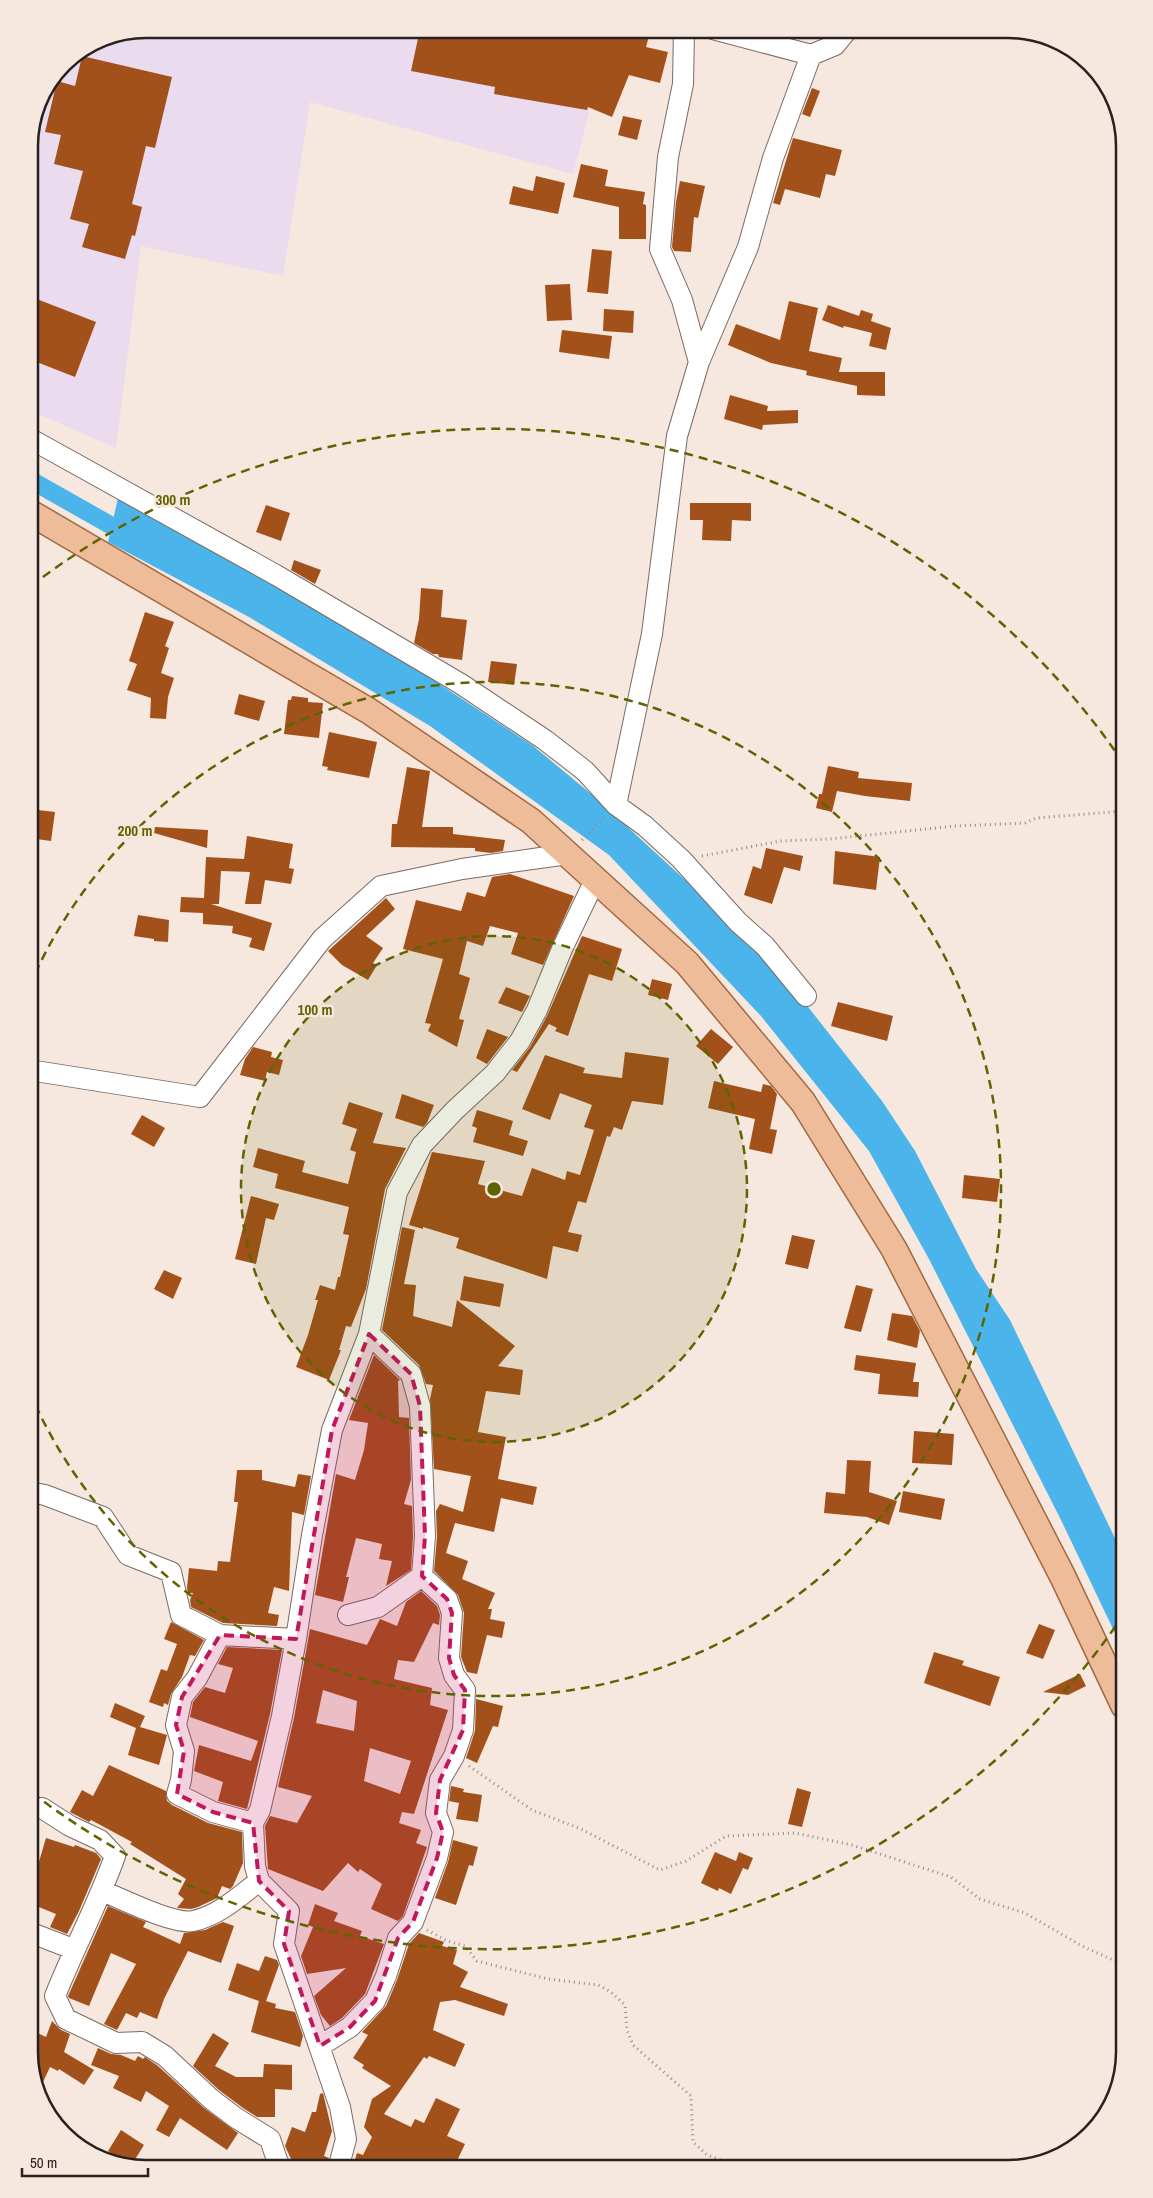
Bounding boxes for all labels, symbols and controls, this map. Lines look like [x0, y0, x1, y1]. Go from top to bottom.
text: 300 m [156, 489, 190, 510]
text: 200 m [118, 820, 152, 841]
text: 100 m [298, 999, 332, 1020]
centre of rings [485, 1180, 503, 1198]
scale bar [22, 2146, 149, 2178]
text: 50 m [30, 2152, 57, 2173]

